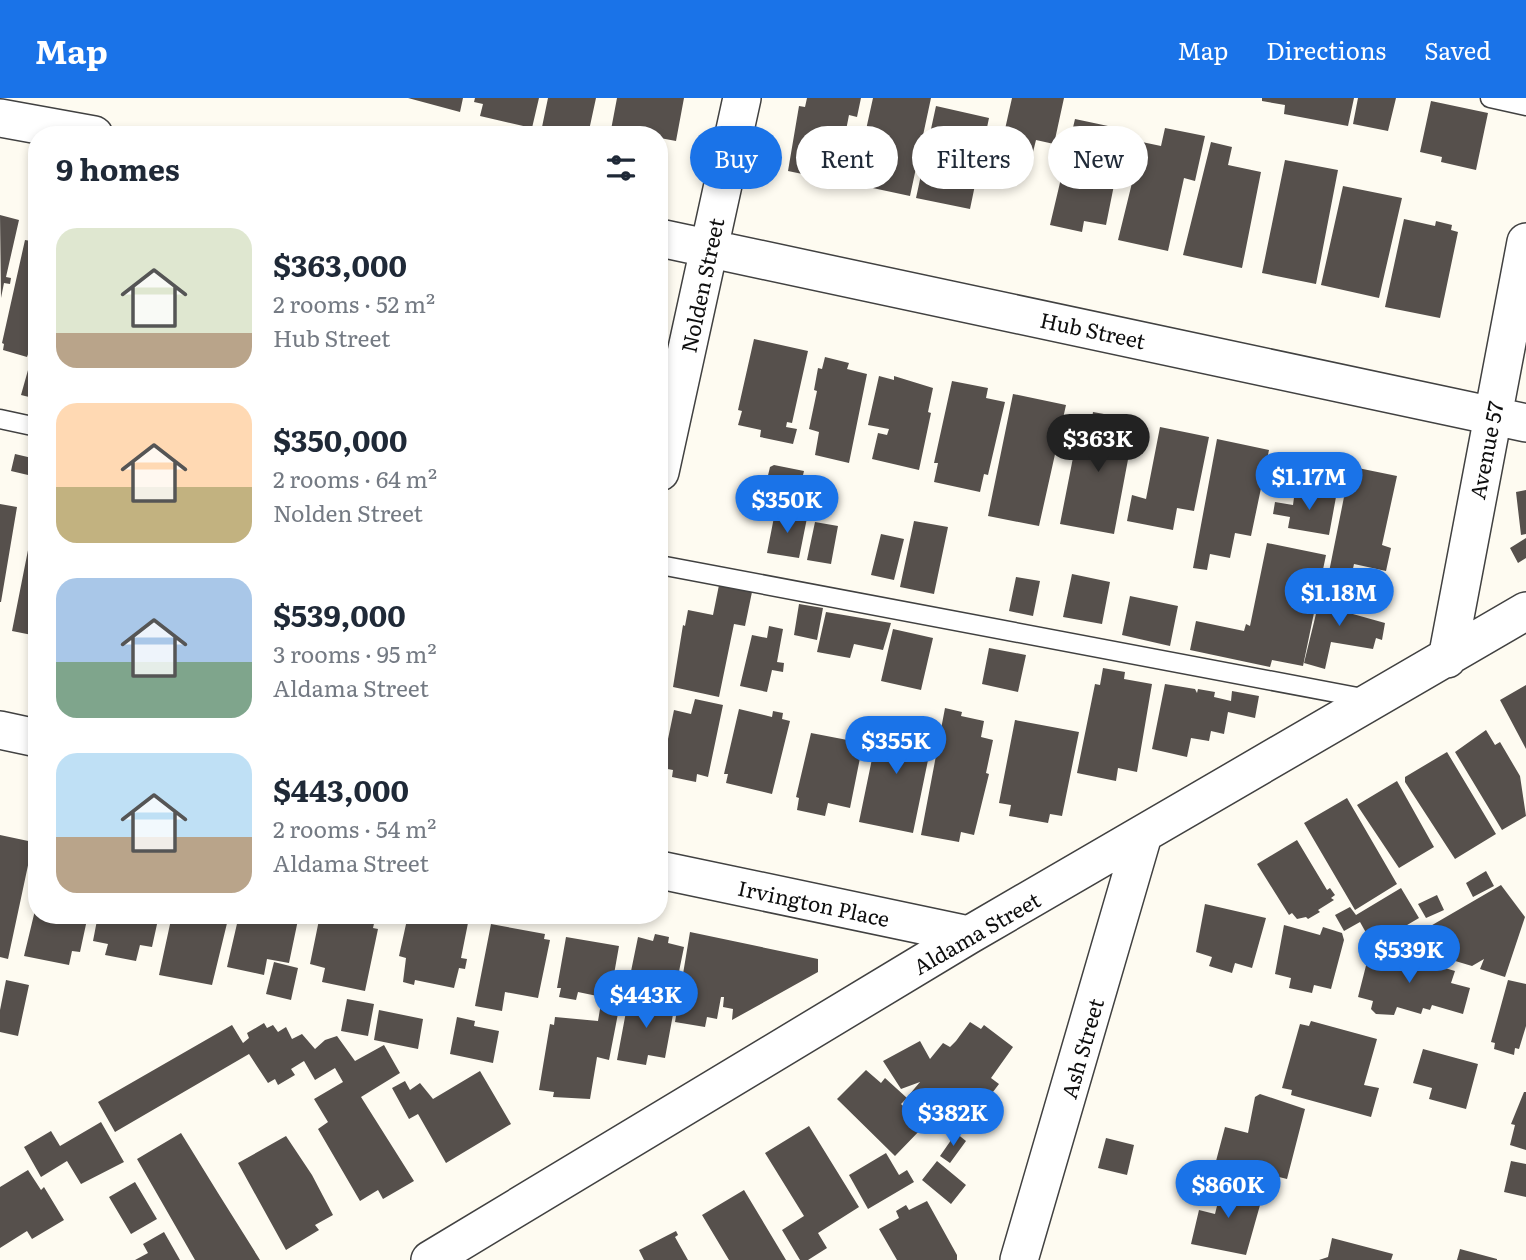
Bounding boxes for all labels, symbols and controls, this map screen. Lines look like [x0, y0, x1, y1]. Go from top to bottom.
text: Map [35, 25, 108, 74]
text: Map [1177, 32, 1228, 67]
text: Directions [1266, 32, 1386, 67]
text: Saved [1424, 32, 1491, 67]
chip: Buy [690, 126, 782, 189]
chip: Rent [796, 126, 898, 189]
chip: Filters [912, 126, 1034, 189]
chip: New [1048, 126, 1148, 189]
text: 9 homes [56, 146, 180, 190]
icon: filters [602, 149, 640, 187]
street label: Nolden Street [672, 214, 730, 355]
text: $363,000 [273, 242, 407, 286]
icon: home [112, 256, 196, 340]
text: 2 rooms · 52 m² [273, 286, 435, 320]
street label: Hub Street [1037, 303, 1149, 355]
text: Hub Street [273, 320, 390, 354]
street label: Avenue 57 [1460, 398, 1510, 502]
pin: $363K [1049, 414, 1147, 474]
text: $350,000 [273, 417, 407, 461]
text: $363K [1063, 420, 1133, 454]
icon: home [112, 431, 196, 515]
pin: $1.17M [1252, 452, 1366, 512]
text: $1.17M [1272, 458, 1346, 492]
text: 2 rooms · 64 m² [273, 461, 437, 495]
pin: $350K [738, 476, 836, 535]
text: $350K [751, 481, 823, 515]
text: Nolden Street [273, 495, 423, 529]
pin: $1.18M [1282, 568, 1396, 628]
text: $1.18M [1301, 574, 1377, 608]
text: $539,000 [273, 592, 406, 636]
icon: home [112, 606, 196, 690]
text: 3 rooms · 95 m² [273, 636, 437, 670]
text: Aldama Street [273, 670, 429, 704]
pin: $355K [847, 716, 945, 776]
text: $355K [861, 722, 931, 756]
text: $443,000 [273, 767, 409, 811]
icon: home [112, 781, 196, 865]
text: 2 rooms · 54 m² [273, 811, 436, 845]
text: Aldama Street [273, 845, 429, 879]
street label: Irvington Place [735, 871, 893, 933]
street label: Aldama Street [907, 883, 1046, 981]
pin: $539K [1360, 926, 1458, 985]
text: $539K [1374, 931, 1444, 965]
pin: $443K [597, 970, 695, 1030]
text: $443K [610, 976, 682, 1010]
street label: Ash Street [1052, 994, 1110, 1102]
pin: $382K [904, 1088, 1002, 1148]
text: $382K [918, 1094, 988, 1128]
pin: $860K [1179, 1160, 1277, 1220]
text: $860K [1192, 1166, 1264, 1200]

